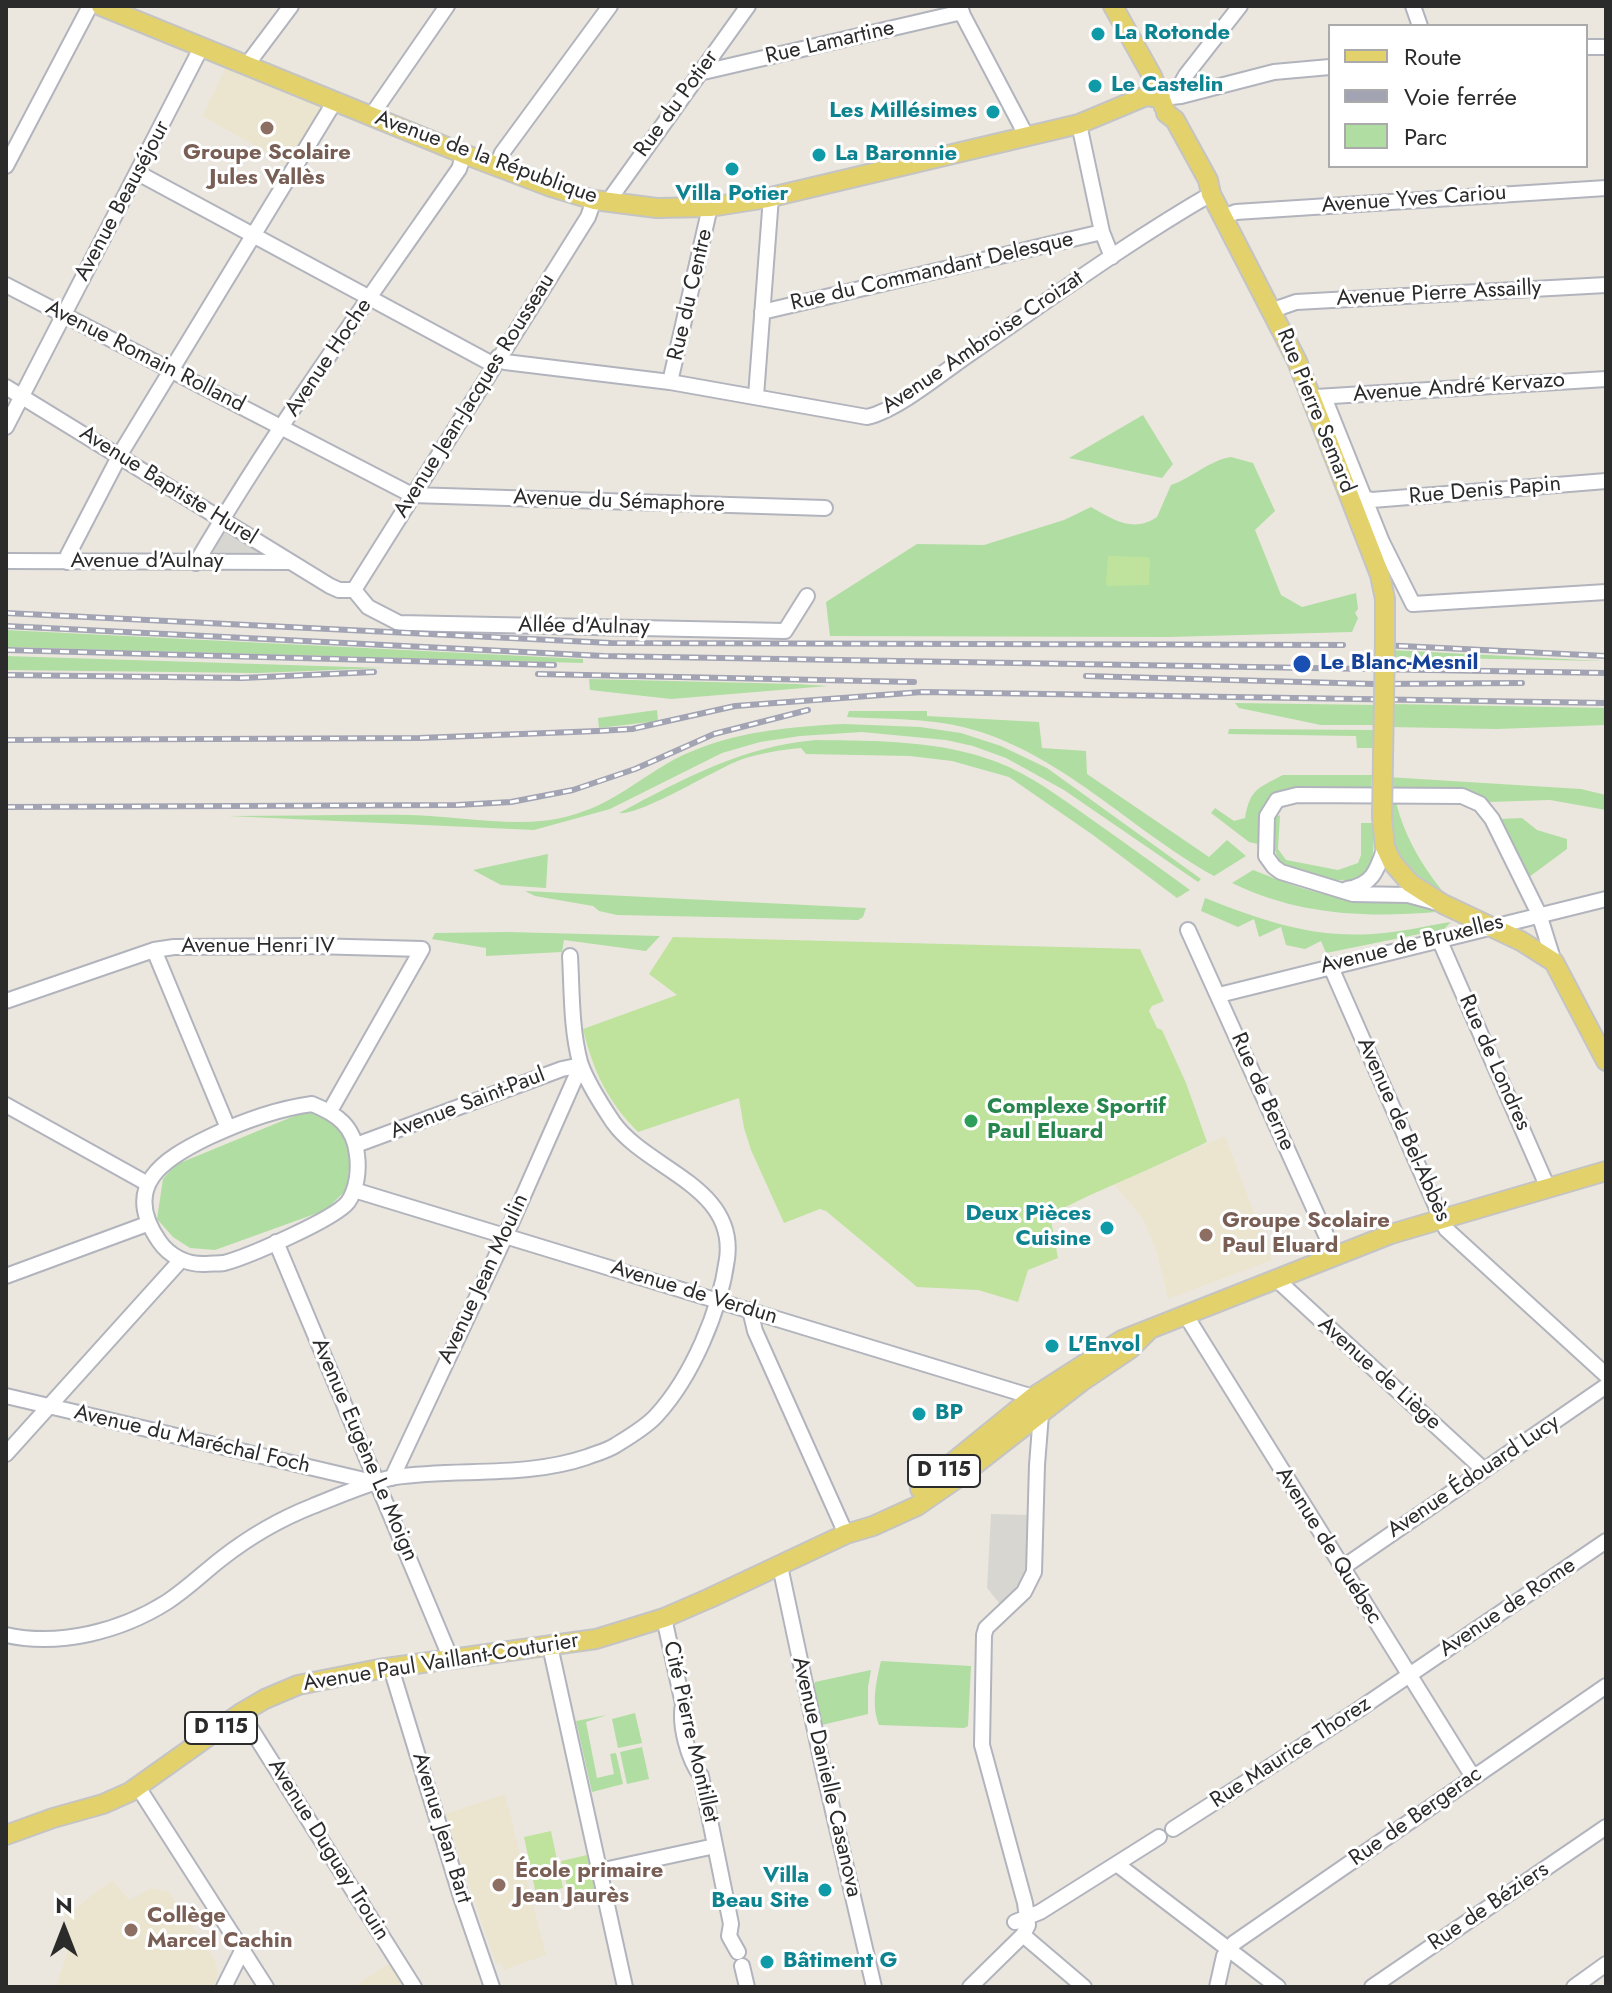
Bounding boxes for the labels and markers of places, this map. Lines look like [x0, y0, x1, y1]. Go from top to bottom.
place label: La Rotonde [1114, 21, 1230, 47]
marker: La Rotonde [1089, 25, 1107, 43]
place label: Le Castelin [1111, 73, 1223, 99]
marker: Le Castelin [1086, 77, 1104, 95]
place label: Les Millésimes [829, 99, 977, 125]
marker: Les Millésimes [984, 103, 1002, 121]
marker: Groupe Scolaire Jules Vallès [258, 119, 276, 137]
place label: Groupe Scolaire Jules Vallès [183, 141, 351, 192]
place label: La Baronnie [835, 142, 957, 168]
marker: La Baronnie [810, 146, 828, 164]
marker: Villa Potier [723, 160, 741, 178]
place label: Villa Potier [675, 182, 789, 208]
place label: Le Blanc-Mesnil [1320, 651, 1479, 677]
marker: Le Blanc-Mesnil [1291, 653, 1313, 675]
place label: Complexe Sportif Paul Eluard [987, 1095, 1166, 1146]
marker: Complexe Sportif Paul Eluard [962, 1112, 980, 1130]
place label: Deux Pièces Cuisine [965, 1202, 1091, 1254]
place label: Groupe Scolaire Paul Eluard [1222, 1209, 1390, 1260]
marker: Deux Pièces Cuisine [1098, 1219, 1116, 1237]
marker: Groupe Scolaire Paul Eluard [1197, 1226, 1215, 1244]
place label: L'Envol [1068, 1333, 1140, 1359]
marker: L'Envol [1043, 1337, 1061, 1355]
place label: BP [935, 1401, 963, 1427]
marker: BP [910, 1405, 928, 1423]
place label: École primaire Jean Jaurès [515, 1859, 663, 1910]
place label: Villa Beau Site [711, 1864, 809, 1916]
marker: École primaire Jean Jaurès [490, 1876, 508, 1894]
marker: Villa Beau Site [816, 1881, 834, 1899]
place label: Collège Marcel Cachin [147, 1904, 293, 1956]
marker: Collège Marcel Cachin [122, 1921, 140, 1939]
place label: Bâtiment G [783, 1949, 897, 1975]
marker: Bâtiment G [758, 1953, 776, 1971]

